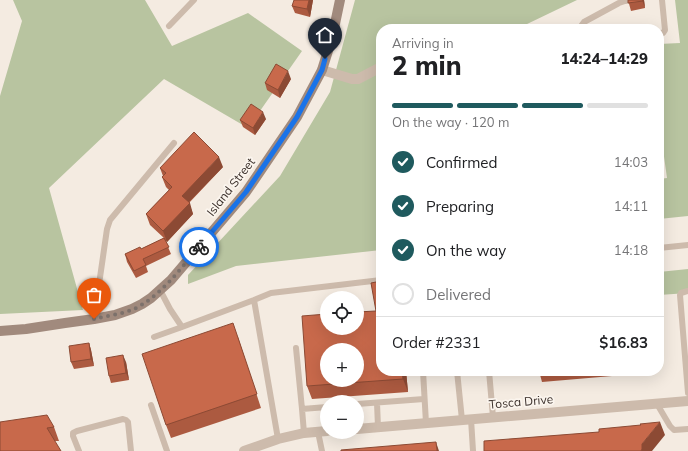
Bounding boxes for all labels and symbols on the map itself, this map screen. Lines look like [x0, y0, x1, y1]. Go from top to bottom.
pin [308, 18, 342, 59]
street label: Island Street [203, 155, 258, 219]
courier [179, 227, 219, 267]
pin [77, 278, 111, 319]
street label: Tosca Drive [488, 391, 554, 412]

